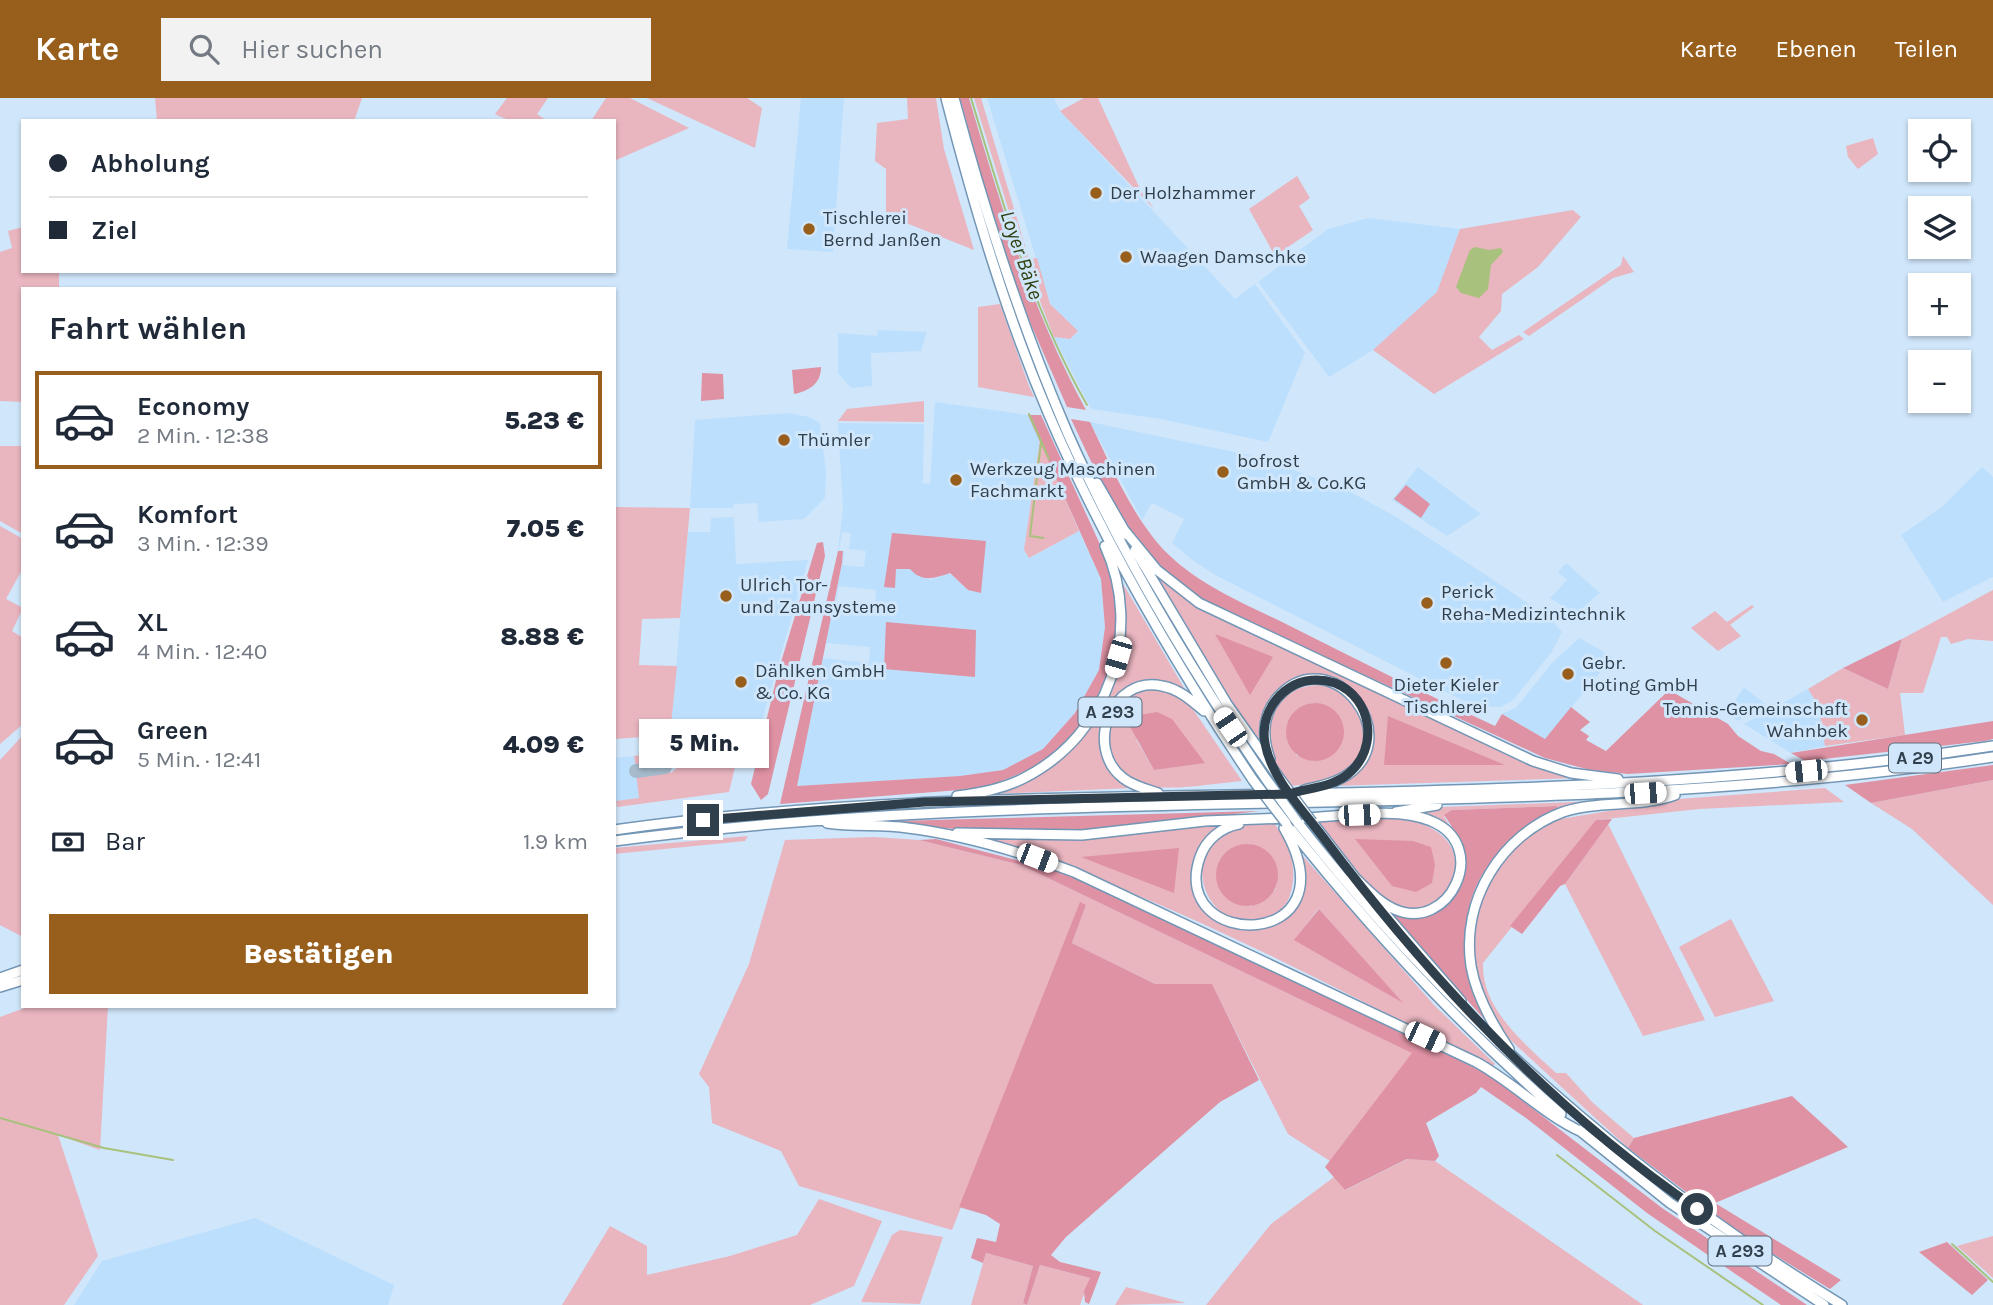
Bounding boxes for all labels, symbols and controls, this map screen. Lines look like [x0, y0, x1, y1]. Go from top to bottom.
search box [161, 18, 651, 81]
text: Karte [35, 30, 119, 68]
icon: search [185, 30, 223, 68]
text: Hier suchen [241, 34, 383, 65]
text: Karte [1680, 35, 1737, 63]
text: Ebenen [1775, 35, 1857, 63]
text: Teilen [1895, 35, 1958, 63]
map controls [1908, 119, 1971, 413]
button: locate [1908, 119, 1971, 182]
text: Abholung [91, 148, 210, 179]
place label: Der Holzhammer [1110, 182, 1255, 204]
marker: Der Holzhammer [1088, 185, 1104, 201]
button: layers [1908, 196, 1971, 259]
place label: Tischlerei Bernd Janßen [823, 207, 941, 251]
water label: Loyer Bäke [996, 207, 1048, 303]
text: Ziel [91, 215, 138, 246]
marker: Tischlerei Bernd Janßen [801, 221, 817, 237]
place label: Waagen Damschke [1140, 246, 1306, 268]
marker: Waagen Damschke [1118, 249, 1134, 265]
button: + [1908, 273, 1971, 336]
text: Fahrt wählen [49, 310, 247, 347]
button: − [1908, 350, 1971, 413]
icon: car [53, 389, 116, 452]
text: Economy [137, 391, 249, 422]
text: 5.23 € [504, 405, 584, 436]
text: 2 Min. · 12:38 [137, 422, 269, 449]
place label: Thümler [798, 429, 870, 451]
marker: Thümler [776, 432, 792, 448]
place label: bofrost GmbH & Co.KG [1237, 450, 1367, 494]
place label: Werkzeug Maschinen Fachmarkt [970, 458, 1155, 502]
marker: bofrost GmbH & Co.KG [1215, 464, 1231, 480]
marker: Werkzeug Maschinen Fachmarkt [948, 472, 964, 488]
icon: car [53, 497, 116, 560]
text: Komfort [137, 499, 238, 530]
text: 7.05 € [507, 513, 584, 544]
text: 3 Min. · 12:39 [137, 530, 269, 557]
place label: Ulrich Tor- und Zaunsysteme [740, 574, 896, 618]
place label: Perick Reha-Medizintechnik [1441, 581, 1626, 625]
marker: Ulrich Tor- und Zaunsysteme [718, 588, 734, 604]
marker: Perick Reha-Medizintechnik [1419, 595, 1435, 611]
icon: car [53, 605, 116, 668]
text: XL [137, 607, 168, 638]
text: 8.88 € [500, 621, 584, 652]
car [1103, 634, 1134, 680]
text: 4 Min. · 12:40 [137, 638, 267, 665]
place label: Gebr. Hoting GmbH [1582, 652, 1699, 696]
marker: Dieter Kieler Tischlerei [1438, 655, 1454, 671]
place label: Dählken GmbH & Co. KG [755, 660, 885, 704]
marker: Gebr. Hoting GmbH [1560, 666, 1576, 682]
marker: Dählken GmbH & Co. KG [733, 674, 749, 690]
place label: Dieter Kieler Tischlerei [1393, 674, 1499, 718]
road number: A 293 [1078, 698, 1142, 726]
place label: Tennis-Gemeinschaft Wahnbek [1663, 698, 1848, 742]
car [1210, 704, 1251, 750]
marker: Tennis-Gemeinschaft Wahnbek [1854, 712, 1870, 728]
icon: car [53, 713, 116, 776]
text: Green [137, 715, 209, 746]
callout: 5 Min. [638, 718, 768, 768]
text: 4.09 € [503, 729, 584, 760]
text: 5 Min. [669, 730, 739, 757]
road number: A 29 [1889, 744, 1941, 772]
text: 5 Min. · 12:41 [137, 746, 261, 773]
car [1785, 758, 1828, 784]
car [1624, 781, 1667, 805]
route end [687, 804, 719, 836]
car [1338, 804, 1381, 826]
icon: cash [49, 823, 87, 861]
text: Bar [105, 826, 145, 857]
text: 1.9 km [523, 828, 588, 855]
car [1014, 841, 1061, 875]
button: Bestätigen [49, 914, 588, 994]
car [1402, 1019, 1449, 1055]
route start [1681, 1193, 1713, 1225]
road number: A 293 [1708, 1236, 1772, 1266]

